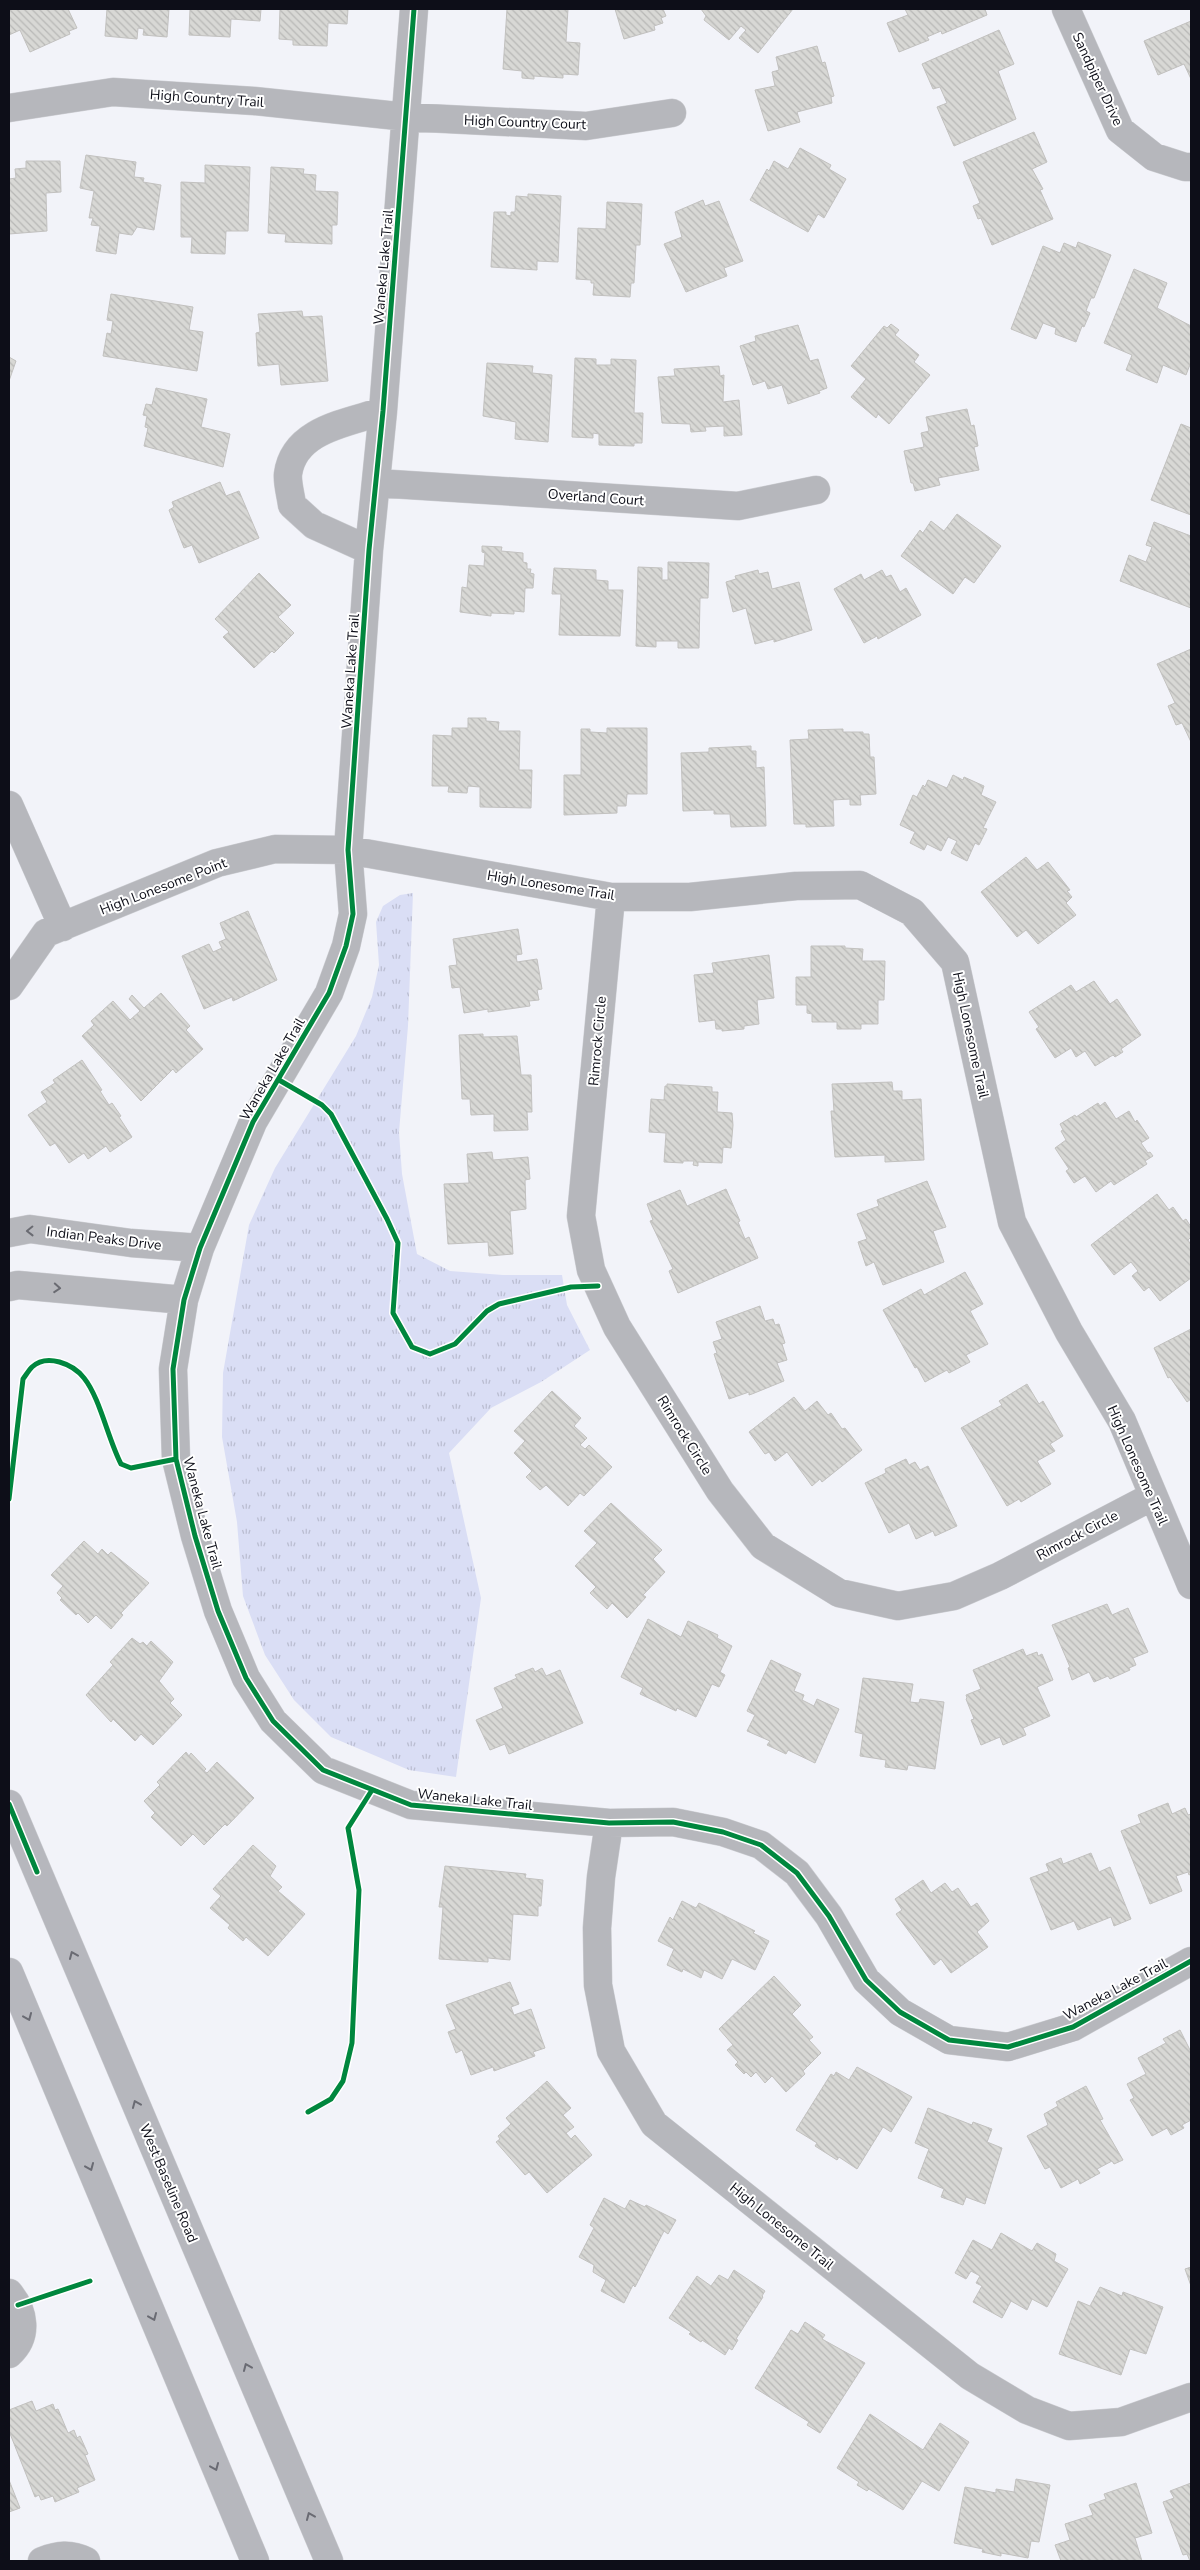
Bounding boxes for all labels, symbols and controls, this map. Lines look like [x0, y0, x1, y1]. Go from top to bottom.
street label: Sandpiper Drive [1068, 29, 1127, 129]
street label: High Country Trail [149, 85, 266, 112]
street label: High Country Court [464, 111, 586, 134]
street label: Waneka Lake Trail [369, 208, 398, 325]
street label: Overland Court [547, 485, 645, 510]
street label: Waneka Lake Trail [337, 612, 364, 729]
street label: High Lonesome Point [97, 853, 229, 919]
street label: High Lonesome Trail [486, 866, 617, 905]
street label: High Lonesome Trail [948, 970, 993, 1101]
street label: Rimrock Circle [584, 995, 611, 1087]
street label: Waneka Lake Trail [235, 1014, 310, 1124]
street label: Indian Peaks Drive [45, 1222, 163, 1255]
one-way arrow [26, 1226, 34, 1236]
one-way arrow [53, 1282, 61, 1293]
street label: Rimrock Circle [653, 1392, 716, 1478]
street label: High Lonesome Trail [1103, 1402, 1173, 1529]
street label: Waneka Lake Trail [178, 1455, 227, 1572]
street label: Rimrock Circle [1033, 1506, 1121, 1565]
street label: Waneka Lake Trail [417, 1784, 534, 1815]
one-way arrow [68, 1951, 79, 1960]
street label: Waneka Lake Trail [1060, 1954, 1171, 2025]
one-way arrow [21, 2012, 32, 2021]
one-way arrow [132, 2100, 142, 2109]
street label: West Baseline Road [135, 2121, 202, 2245]
one-way arrow [84, 2162, 95, 2171]
street label: High Lonesome Trail [726, 2178, 838, 2275]
one-way arrow [146, 2312, 157, 2321]
one-way arrow [243, 2363, 253, 2372]
one-way arrow [209, 2462, 220, 2471]
one-way arrow [306, 2512, 317, 2521]

